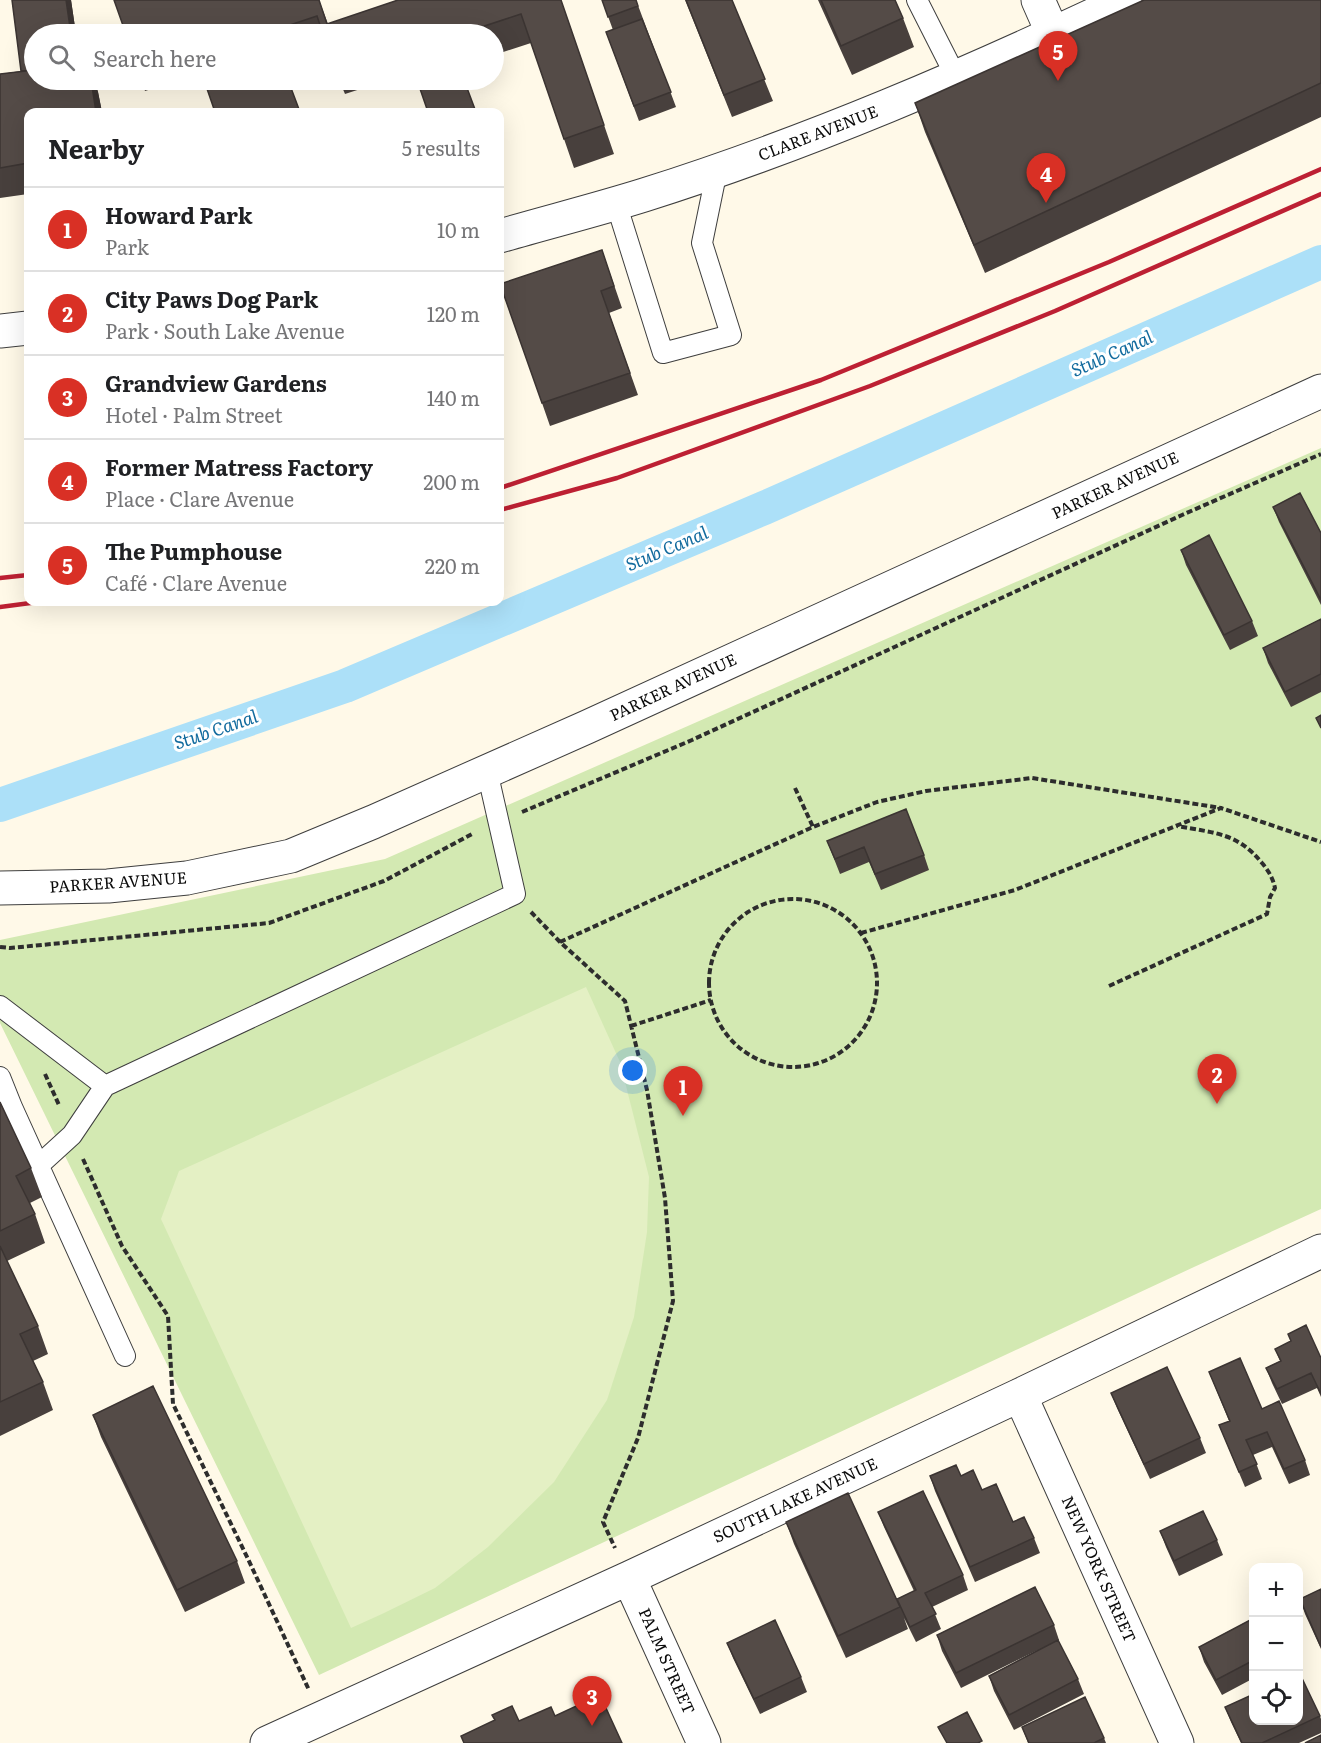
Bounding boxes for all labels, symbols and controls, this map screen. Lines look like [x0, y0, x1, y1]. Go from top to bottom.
search box [24, 24, 504, 90]
pin: 5 [1038, 32, 1078, 81]
icon: search [45, 41, 78, 74]
text: Search here [93, 41, 216, 74]
street label: CLARE AVENUE [754, 98, 881, 166]
text: Nearby [48, 128, 144, 167]
text: 5 results [402, 132, 480, 162]
pin: 4 [1026, 154, 1066, 203]
text: Howard Park [105, 198, 252, 231]
text: 1 [63, 214, 72, 244]
text: 10 m [437, 214, 480, 244]
text: Park [105, 231, 149, 261]
text: City Paws Dog Park [105, 282, 318, 315]
text: 2 [62, 298, 73, 328]
text: 120 m [427, 298, 480, 328]
text: Park · South Lake Avenue [105, 315, 345, 345]
water label: Stub Canal [1066, 322, 1158, 383]
text: Grandview Gardens [105, 366, 327, 399]
text: 3 [62, 382, 73, 412]
text: 140 m [427, 382, 480, 412]
text: Hotel · Palm Street [105, 399, 282, 429]
street label: PARKER AVENUE [1047, 444, 1182, 524]
text: Former Matress Factory [105, 450, 373, 483]
text: 4 [61, 466, 74, 496]
text: 200 m [423, 466, 480, 496]
text: Place · Clare Avenue [105, 483, 294, 513]
water label: Stub Canal [621, 518, 713, 577]
text: The Pumphouse [105, 534, 282, 567]
text: 5 [62, 550, 73, 580]
text: 220 m [425, 550, 480, 580]
text: Café · Clare Avenue [105, 567, 287, 597]
street label: PARKER AVENUE [605, 646, 740, 726]
water label: Stub Canal [170, 701, 262, 756]
street label: PARKER AVENUE [48, 864, 187, 898]
pin: 2 [1198, 1054, 1236, 1104]
your location [618, 1056, 647, 1085]
pin: 1 [664, 1066, 702, 1116]
street label: SOUTH LAKE AVENUE [708, 1450, 881, 1548]
street label: NEW YORK STREET [1057, 1491, 1143, 1646]
map controls [1249, 1563, 1303, 1725]
button: + [1249, 1563, 1303, 1617]
street label: PALM STREET [634, 1604, 702, 1718]
button: − [1249, 1617, 1303, 1671]
button: locate [1249, 1671, 1303, 1725]
pin: 3 [572, 1676, 612, 1726]

